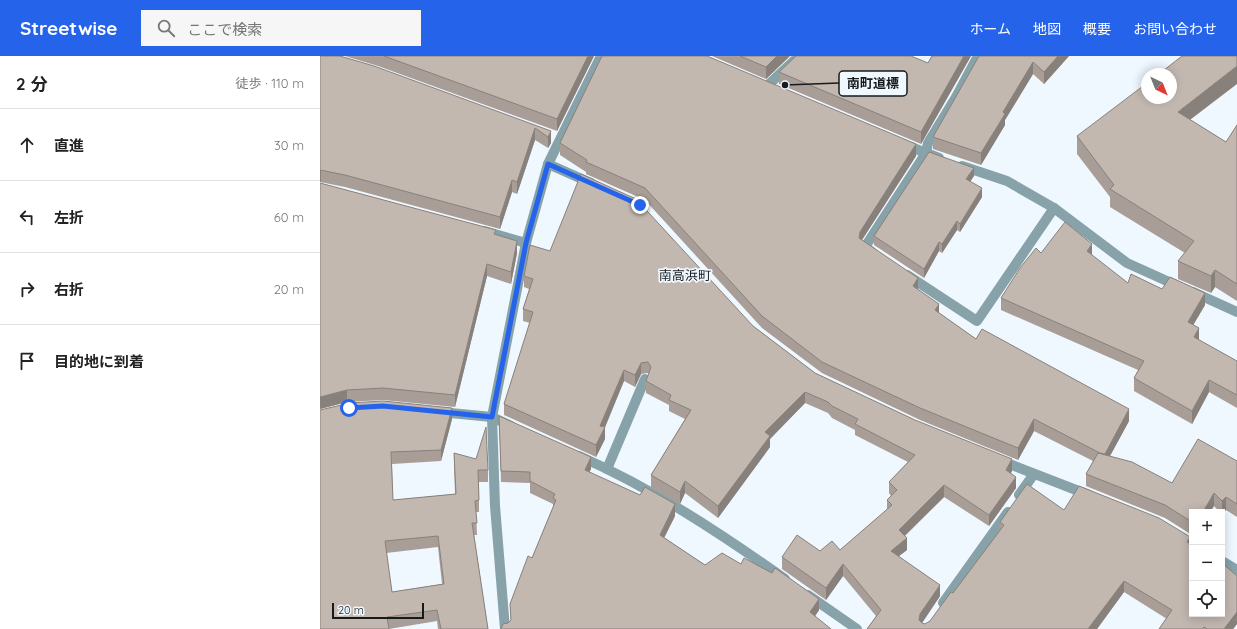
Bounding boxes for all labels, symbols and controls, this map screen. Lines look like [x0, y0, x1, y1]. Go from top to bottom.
search box [141, 10, 421, 46]
text: Streetwise [20, 16, 117, 40]
icon: search [155, 17, 177, 39]
text: ここで検索 [187, 20, 262, 39]
text: ホーム [969, 20, 1011, 38]
text: 地図 [1033, 20, 1061, 38]
text: 概要 [1083, 20, 1111, 38]
text: お問い合わせ [1133, 20, 1217, 38]
north arrow [1141, 68, 1177, 104]
callout: 南町道標 [839, 71, 907, 96]
text: 2 分 [16, 73, 47, 94]
text: 徒歩 · 110 m [236, 75, 304, 91]
text: 南町道標 [847, 75, 899, 91]
icon: ahead [16, 134, 38, 156]
text: 直進 [54, 136, 84, 155]
text: 30 m [274, 137, 304, 153]
route end [631, 196, 649, 214]
icon: left [16, 206, 38, 228]
text: 左折 [54, 208, 84, 227]
text: 60 m [274, 209, 304, 225]
district label: 南高浜町 [659, 267, 711, 283]
icon: right [16, 278, 38, 300]
text: 右折 [54, 280, 84, 299]
text: 20 m [274, 281, 304, 297]
icon: arrive [16, 350, 38, 372]
text: 目的地に到着 [54, 352, 144, 371]
route start [340, 399, 358, 417]
map controls [1189, 509, 1225, 617]
button: + [1189, 509, 1225, 545]
button: − [1189, 545, 1225, 581]
button: locate [1189, 581, 1225, 617]
scale bar [332, 601, 424, 620]
text: 20 m [338, 603, 364, 617]

